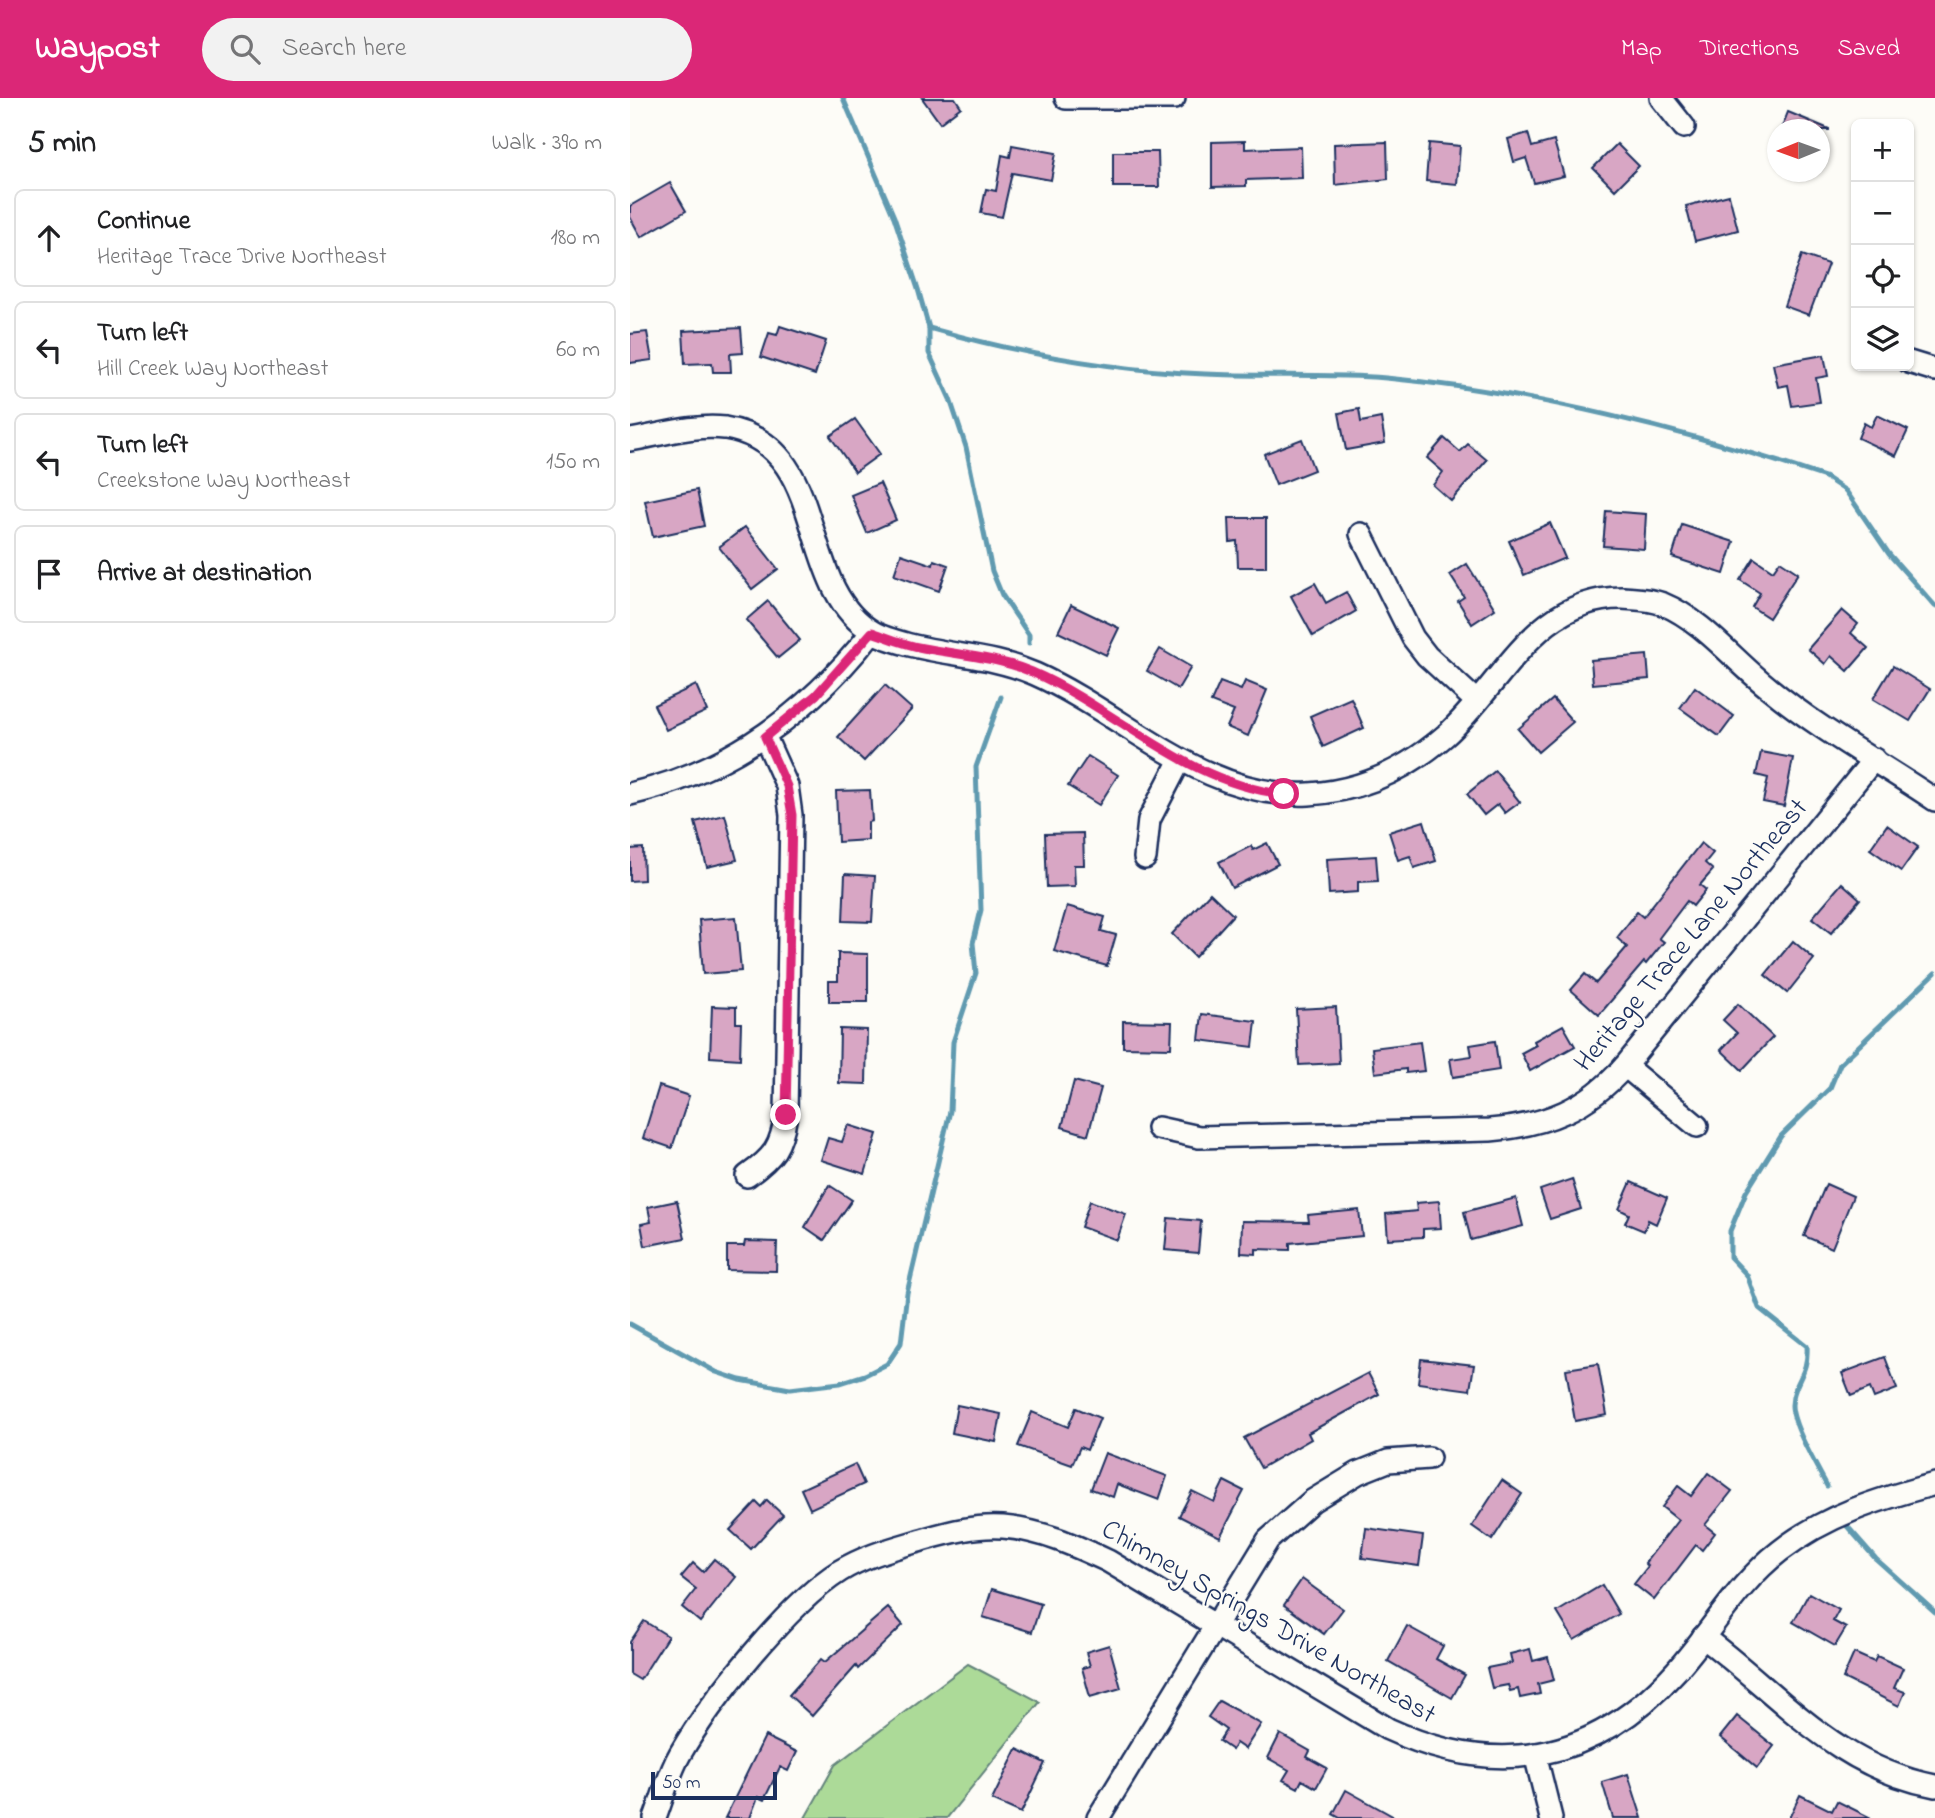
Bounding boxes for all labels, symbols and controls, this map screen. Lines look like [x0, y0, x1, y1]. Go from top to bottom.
search box [202, 18, 692, 81]
text: Waypost [35, 25, 160, 73]
icon: search [226, 30, 264, 68]
text: Search here [282, 30, 406, 68]
text: Map [1621, 32, 1662, 67]
text: Directions [1700, 32, 1799, 67]
text: Saved [1837, 32, 1900, 67]
north arrow [1767, 119, 1830, 182]
map controls [1851, 119, 1914, 371]
button: + [1851, 119, 1914, 182]
text: 5 min [28, 122, 96, 166]
text: Walk · 390 m [491, 127, 602, 160]
button: − [1851, 182, 1914, 245]
text: Continue [97, 203, 190, 241]
icon: ahead [30, 219, 68, 257]
text: 180 m [551, 222, 600, 255]
text: Heritage Trace Drive Northeast [97, 241, 387, 274]
button: locate [1851, 245, 1914, 308]
button: layers [1851, 308, 1914, 371]
text: Turn left [97, 315, 188, 353]
icon: left [30, 331, 68, 369]
text: 60 m [556, 334, 600, 367]
text: Hill Creek Way Northeast [97, 353, 328, 386]
text: Turn left [97, 427, 188, 465]
icon: left [30, 443, 68, 481]
text: 150 m [546, 446, 600, 479]
text: Creekstone Way Northeast [97, 465, 350, 498]
icon: arrive [30, 555, 68, 593]
text: Arrive at destination [97, 555, 312, 593]
route start [1268, 778, 1299, 809]
street label: Heritage Trace Lane Northeast [1565, 790, 1819, 1082]
route end [770, 1099, 801, 1130]
street label: Chimney Springs Drive Northeast [1093, 1510, 1443, 1736]
scale bar [651, 1769, 777, 1801]
text: 50 m [662, 1770, 701, 1797]

